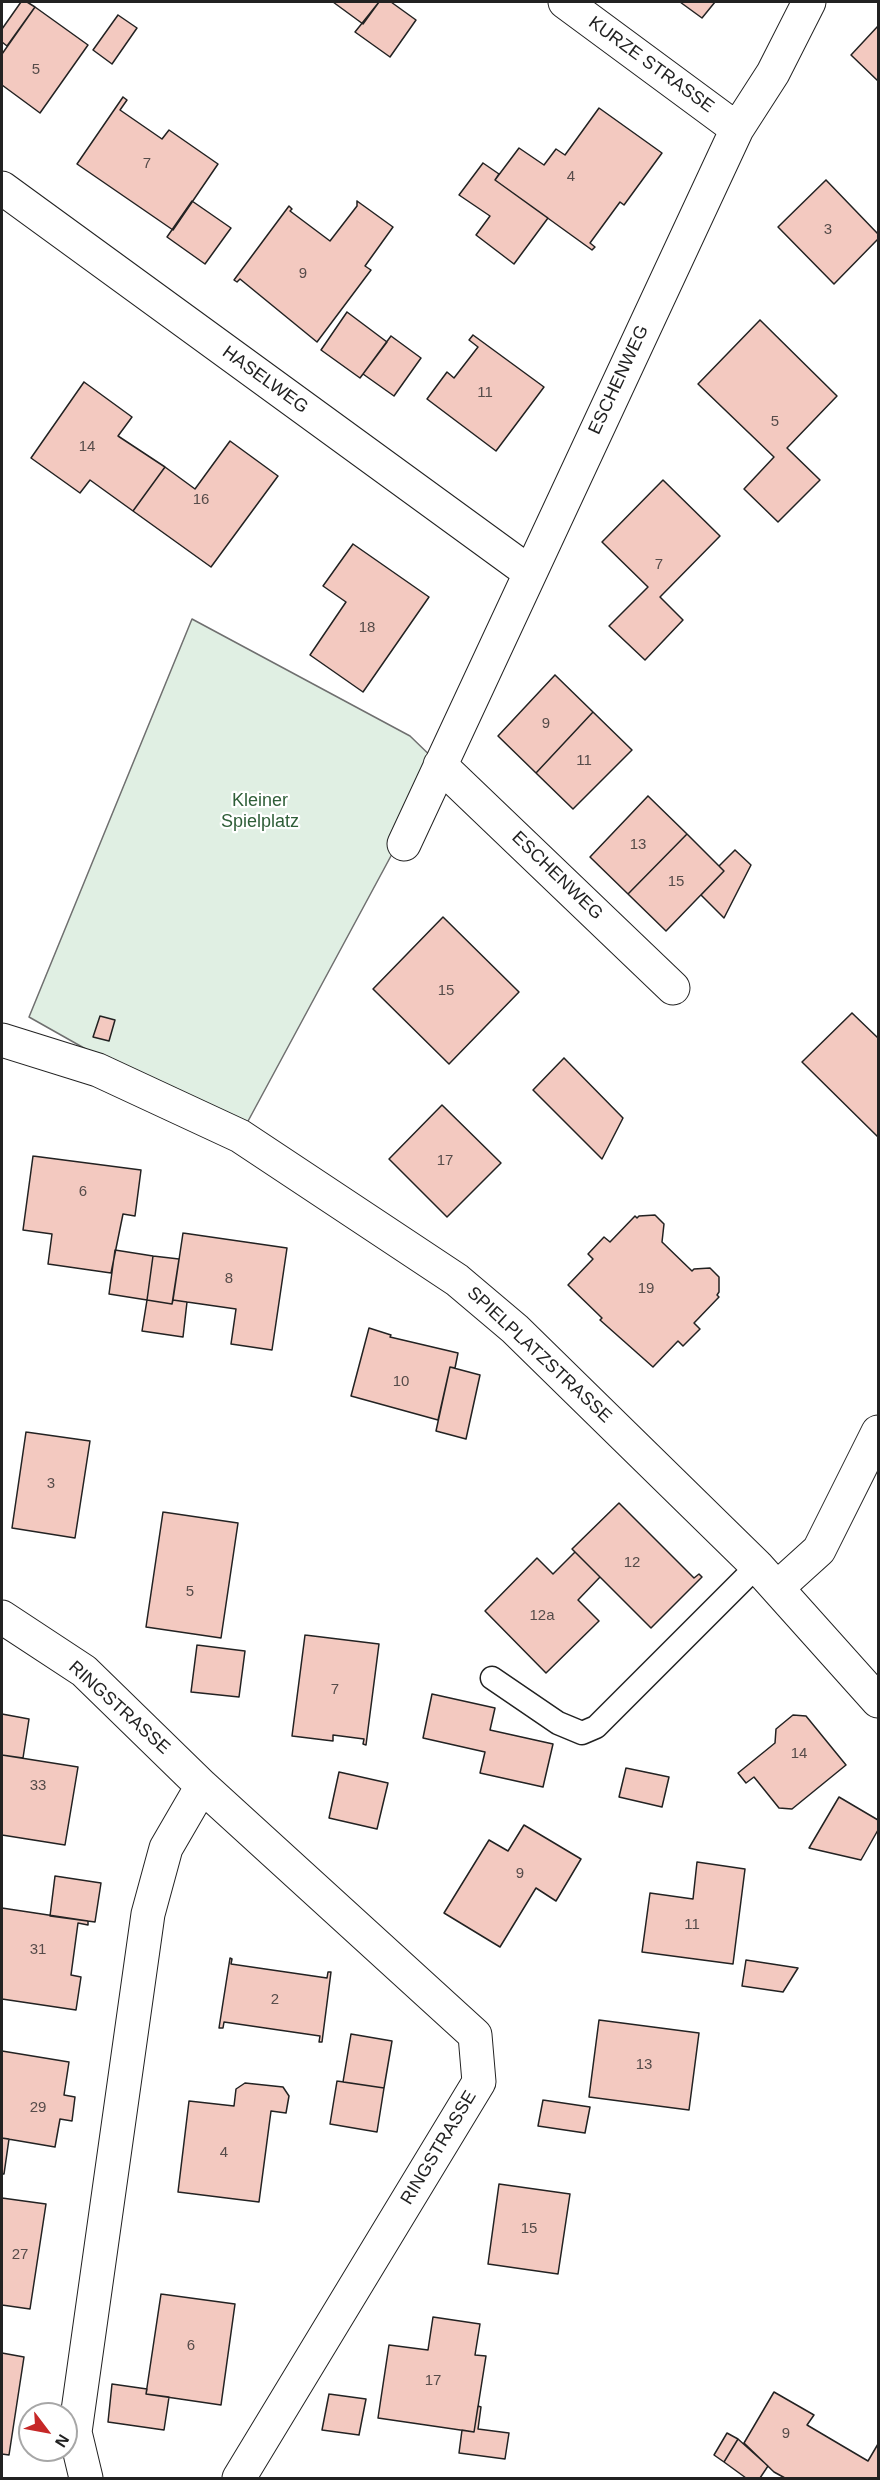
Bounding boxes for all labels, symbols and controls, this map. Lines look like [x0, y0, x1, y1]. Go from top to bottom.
street label: KURZE STRASSE [584, 12, 718, 118]
house number: 5 [32, 61, 40, 79]
house number: 7 [143, 155, 151, 173]
house number: 4 [567, 168, 575, 186]
house number: 3 [824, 221, 832, 239]
house number: 9 [299, 265, 307, 283]
street label: ESCHENWEG [584, 322, 654, 438]
street label: HASELWEG [218, 342, 312, 418]
house number: 11 [477, 384, 493, 402]
house number: 5 [771, 413, 779, 431]
house number: 14 [79, 438, 95, 456]
house number: 16 [193, 491, 209, 509]
house number: 7 [655, 556, 663, 574]
house number: 18 [359, 619, 375, 637]
house number: 9 [542, 715, 550, 733]
house number: 11 [576, 752, 592, 770]
park label: Kleiner Spielplatz [221, 790, 299, 832]
street label: ESCHENWEG [507, 827, 607, 925]
house number: 13 [630, 836, 646, 854]
house number: 15 [668, 873, 684, 891]
house number: 15 [438, 982, 454, 1000]
house number: 17 [437, 1152, 453, 1170]
house number: 6 [79, 1183, 87, 1201]
house number: 8 [225, 1270, 233, 1288]
house number: 19 [638, 1280, 654, 1298]
street label: SPIELPLATZSTRASSE [462, 1282, 616, 1428]
house number: 10 [393, 1373, 409, 1391]
house number: 3 [47, 1475, 55, 1493]
house number: 12 [624, 1554, 640, 1572]
house number: 5 [186, 1583, 194, 1601]
house number: 12a [529, 1607, 555, 1625]
street label: RINGSTRASSE [64, 1657, 174, 1759]
house number: 7 [331, 1681, 339, 1699]
house number: 14 [791, 1745, 807, 1763]
house number: 33 [30, 1777, 46, 1795]
house number: 9 [516, 1865, 524, 1883]
house number: 11 [684, 1916, 700, 1934]
house number: 31 [30, 1941, 46, 1959]
house number: 2 [271, 1991, 279, 2009]
house number: 13 [636, 2056, 652, 2074]
street label: RINGSTRASSE [397, 2087, 481, 2209]
house number: 29 [30, 2099, 46, 2117]
house number: 4 [220, 2144, 228, 2162]
house number: 15 [521, 2220, 537, 2238]
house number: 27 [12, 2246, 28, 2264]
house number: 6 [187, 2337, 195, 2355]
house number: 17 [425, 2372, 441, 2390]
north arrow [18, 2402, 78, 2462]
house number: 9 [782, 2425, 790, 2443]
text: N [52, 2431, 72, 2450]

